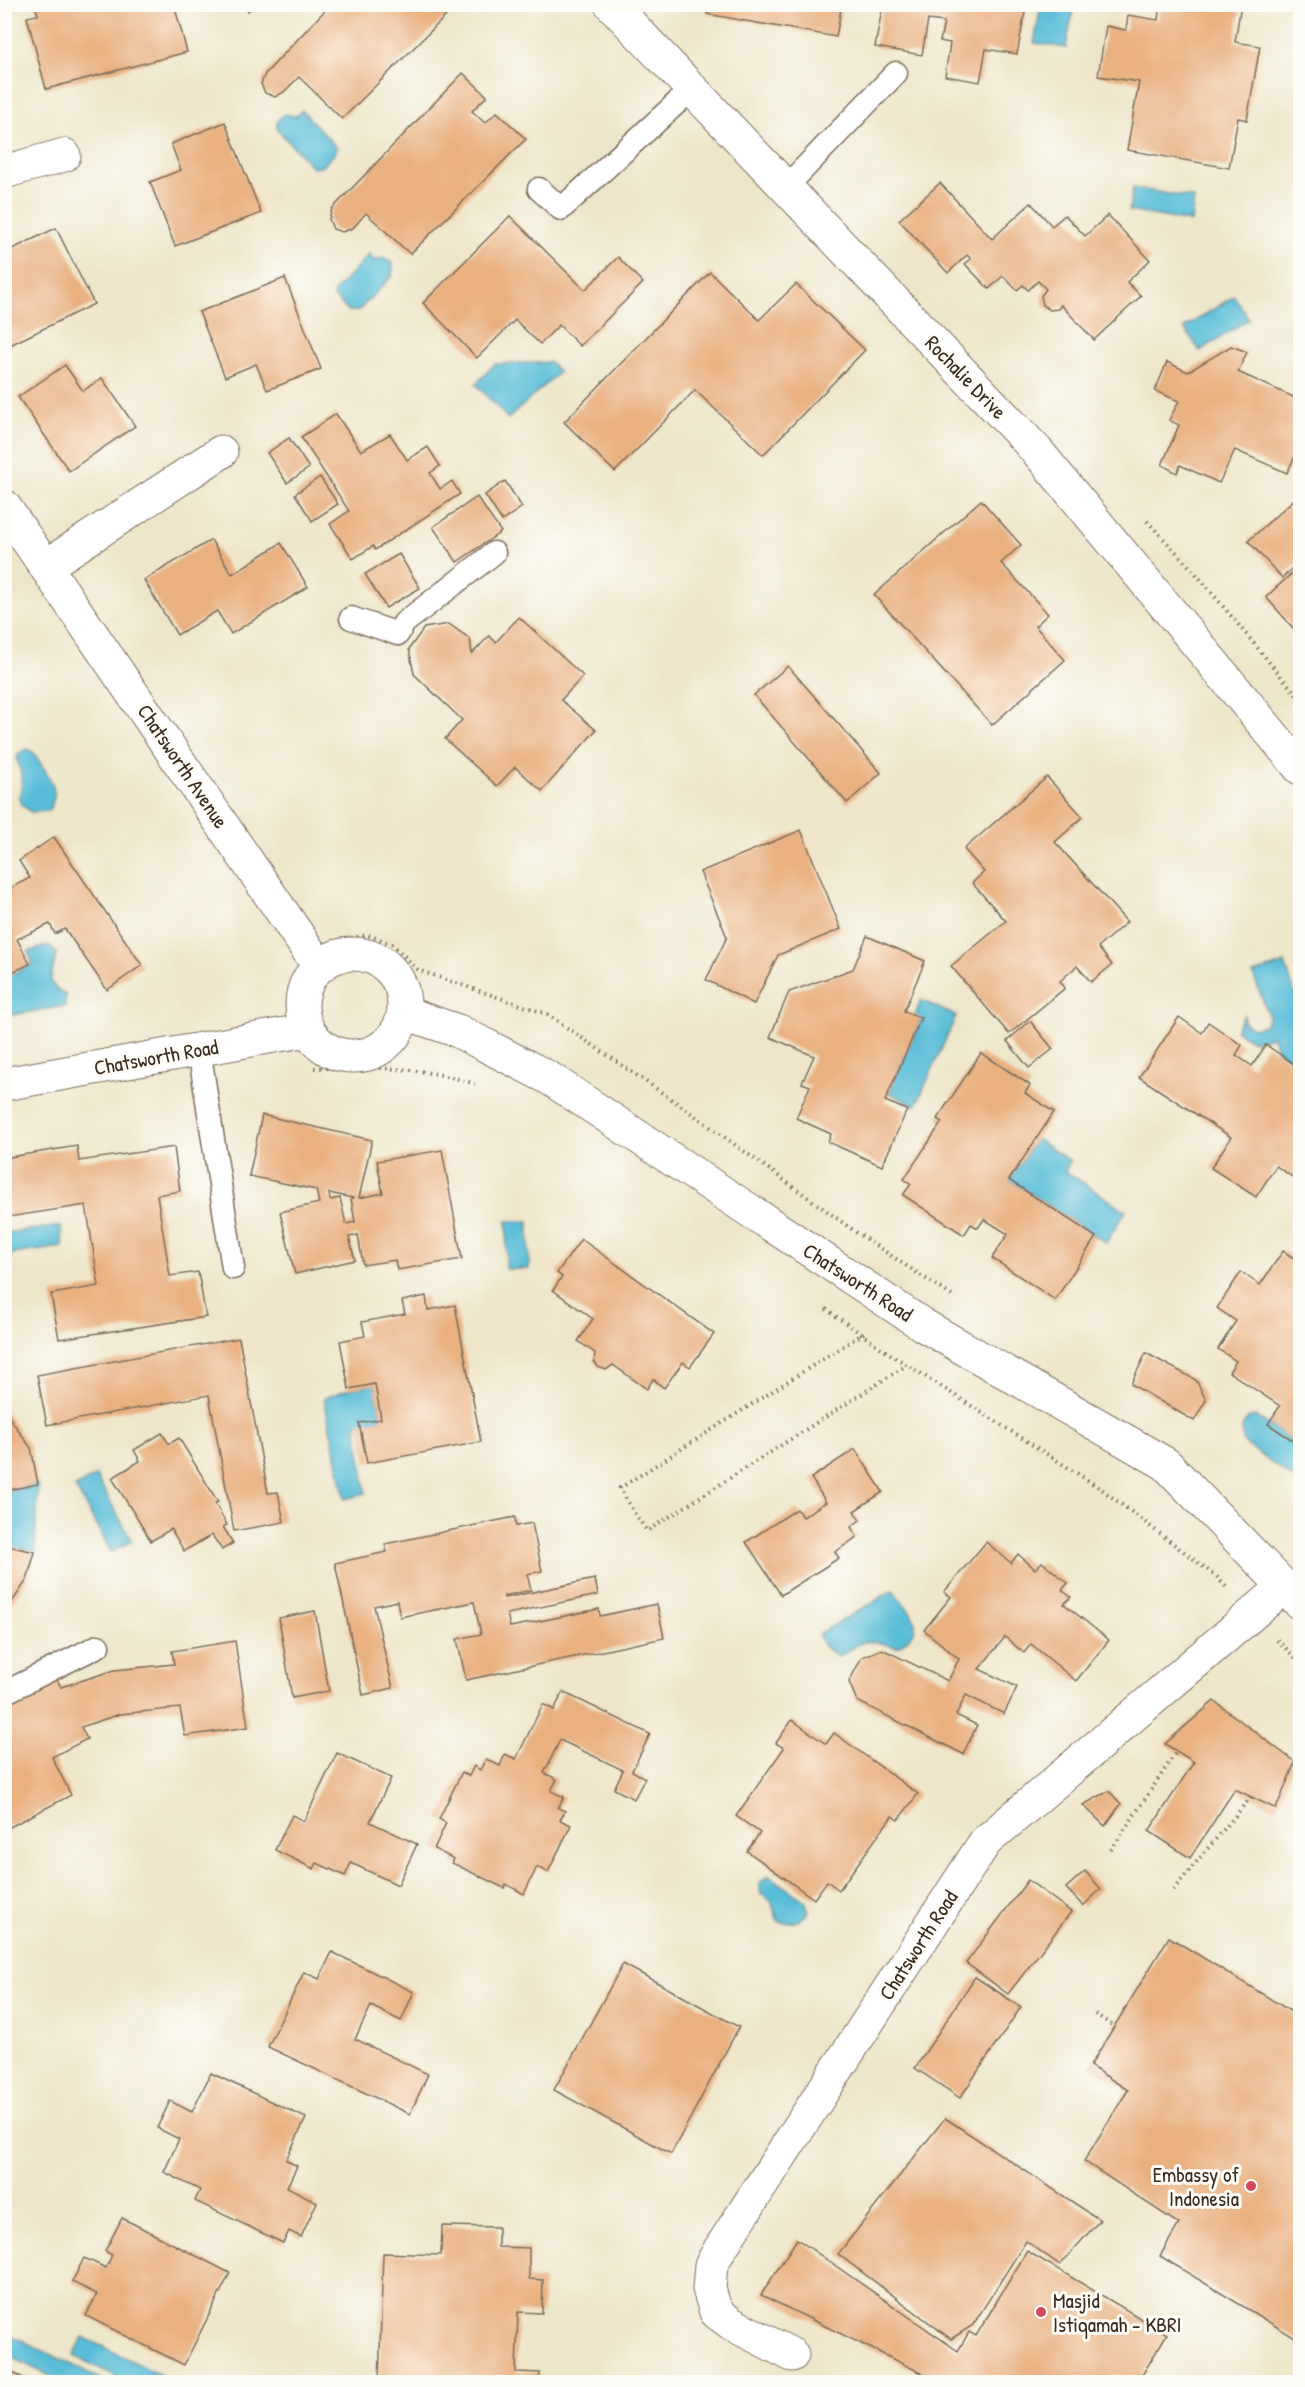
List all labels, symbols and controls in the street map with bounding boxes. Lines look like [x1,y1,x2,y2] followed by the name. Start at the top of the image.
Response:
[919,329,1013,425] street label: Rochalie Drive
[131,698,235,834] street label: Chatsworth Avenue
[92,1032,220,1082] street label: Chatsworth Road
[798,1236,918,1328] street label: Chatsworth Road
[872,1885,964,2005] street label: Chatsworth Road
[1153,2160,1239,2213] place label: Embassy of Indonesia
[1244,2179,1258,2193] marker: Embassy of Indonesia
[1053,2286,1181,2339] place label: Masjid Istiqamah - KBRI
[1034,2305,1048,2319] marker: Masjid Istiqamah - KBRI

